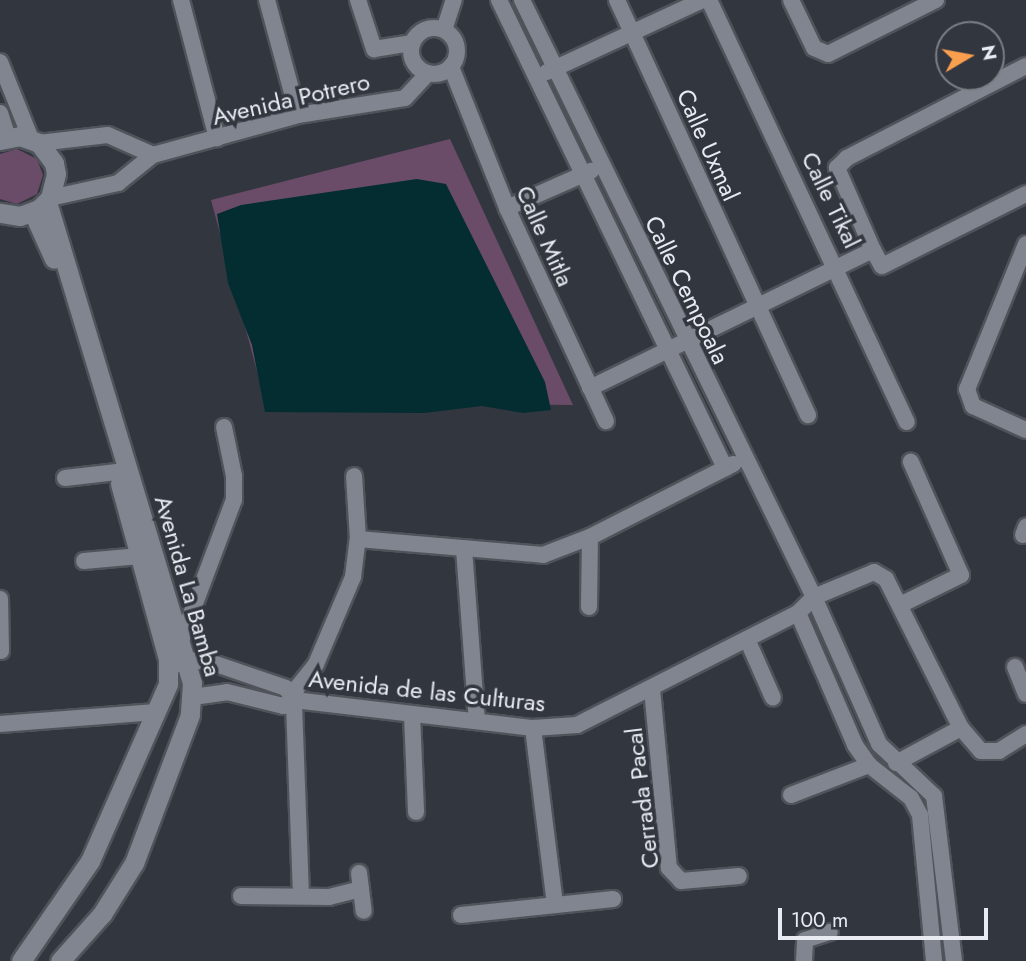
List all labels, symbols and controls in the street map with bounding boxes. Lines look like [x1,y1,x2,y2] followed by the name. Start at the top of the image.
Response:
[935,21,1005,91] north arrow
[975,43,1004,62] text: N
[209,67,373,131] street label: Avenida Potrero
[671,85,745,205] street label: Calle Uxmal
[795,147,867,253] street label: Calle Tikal
[510,181,580,291] street label: Calle Mitla
[639,211,735,369] street label: Calle Cempoala
[148,492,228,680] street label: Avenida La Bamba
[307,664,547,718] street label: Avenida de las Culturas
[619,726,665,870] street label: Cerrada Pacal
[781,894,991,938] scale bar
[791,905,848,935] text: 100 m

